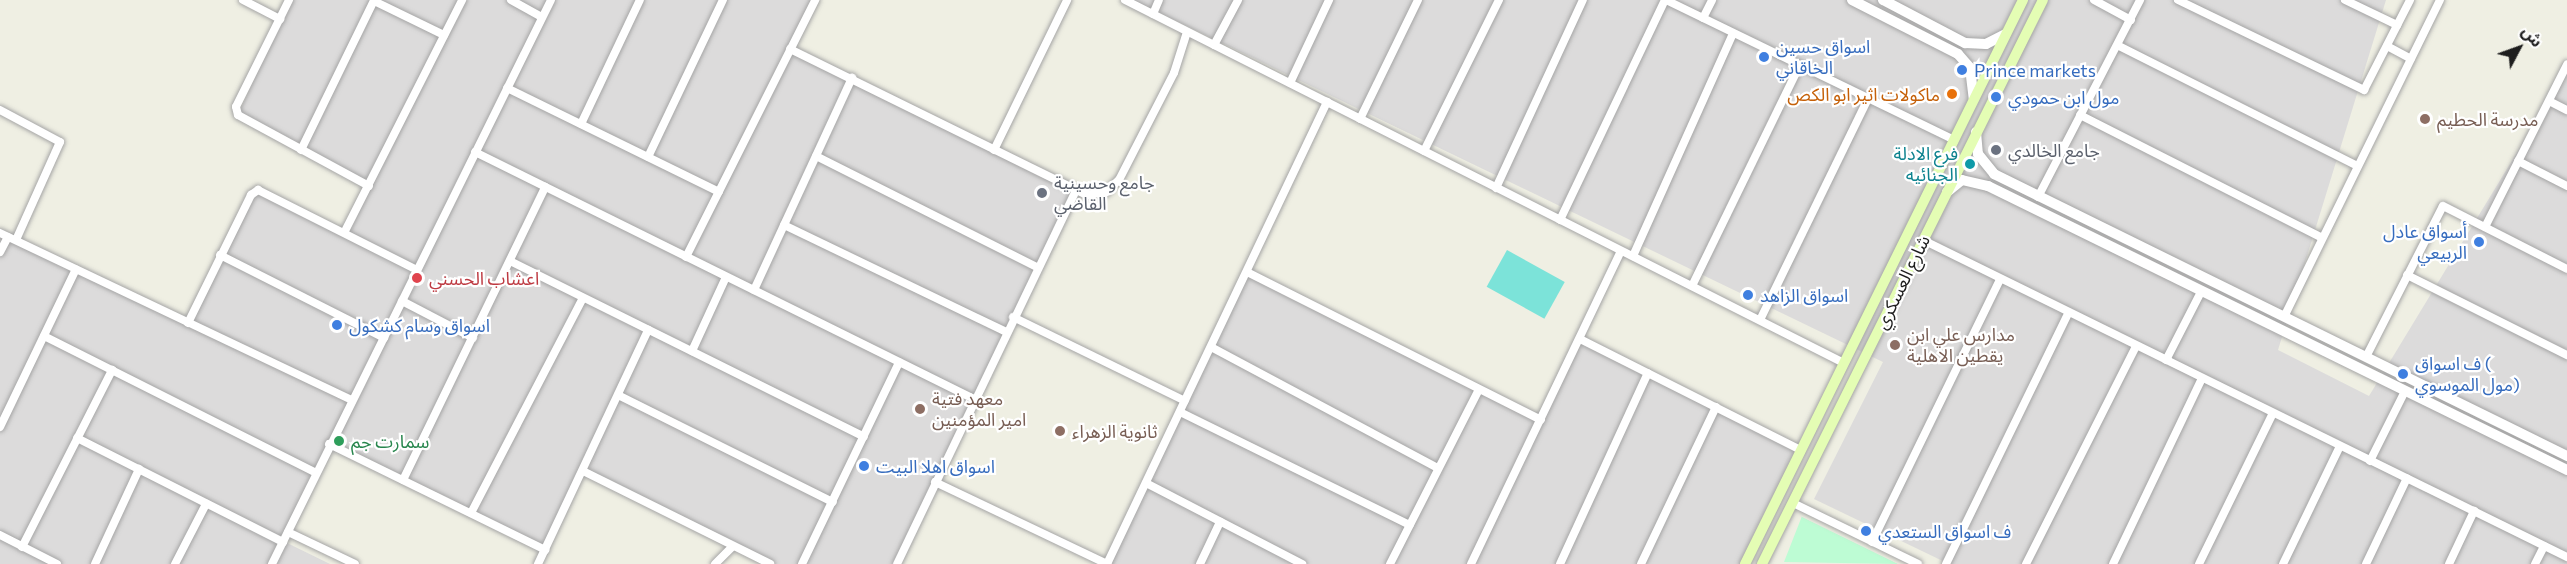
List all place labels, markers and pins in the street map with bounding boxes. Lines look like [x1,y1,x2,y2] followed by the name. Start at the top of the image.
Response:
[1776,36,1870,78] place label: اسواق حسين الخاقاني
[1757,50,1771,64] marker: اسواق حسين الخاقاني
[1974,59,2096,81] place label: Prince markets
[1955,63,1969,77] marker: Prince markets
[1787,83,1940,105] place label: ماكولات اثير ابو الكص
[2008,86,2119,108] place label: مول ابن حمودي
[1945,87,1959,101] marker: ماكولات اثير ابو الكص
[1989,90,2003,104] marker: مول ابن حمودي
[2437,108,2538,130] place label: مدرسة الحطيم
[2418,112,2432,126] marker: مدرسة الحطيم
[2008,139,2100,161] place label: جامع الخالدي
[1893,143,1958,186] place label: فرع الادلة الجنائيه
[1989,143,2003,157] marker: جامع الخالدي
[1963,157,1977,171] marker: فرع الادلة الجنائيه
[1054,172,1155,214] place label: جامع وحسينية القاضي
[1035,186,1049,200] marker: جامع وحسينية القاضي
[2383,221,2467,264] place label: أسواق عادل الربيعي
[2472,235,2486,249] marker: أسواق عادل الربيعي
[429,267,539,289] place label: اعشاب الحسني
[410,271,424,285] marker: اعشاب الحسني
[1760,284,1848,306] place label: اسواق الزاهد
[1741,288,1755,302] marker: اسواق الزاهد
[349,314,490,336] place label: اسواق وسام كشكول
[330,318,344,332] marker: اسواق وسام كشكول
[1907,324,2015,366] place label: مدارس علي ابن يقطين الاهلية
[1888,338,1902,352] marker: مدارس علي ابن يقطين الاهلية
[2415,353,2520,395] place label: ف اسواق ( مول الموسوي)
[2396,367,2410,381] marker: ف اسواق ( مول الموسوي)
[932,388,1026,430] place label: معهد فتية امير المؤمنين
[913,402,927,416] marker: معهد فتية امير المؤمنين
[1072,420,1158,442] place label: ثانوية الزهراء
[1053,424,1067,438] marker: ثانوية الزهراء
[351,430,429,452] place label: سمارت جم
[332,434,346,448] marker: سمارت جم
[876,455,995,477] place label: اسواق اهلا البيت
[857,459,871,473] marker: اسواق اهلا البيت
[1878,520,2011,542] place label: ف اسواق الستعدي
[1859,524,1873,538] marker: ف اسواق الستعدي

